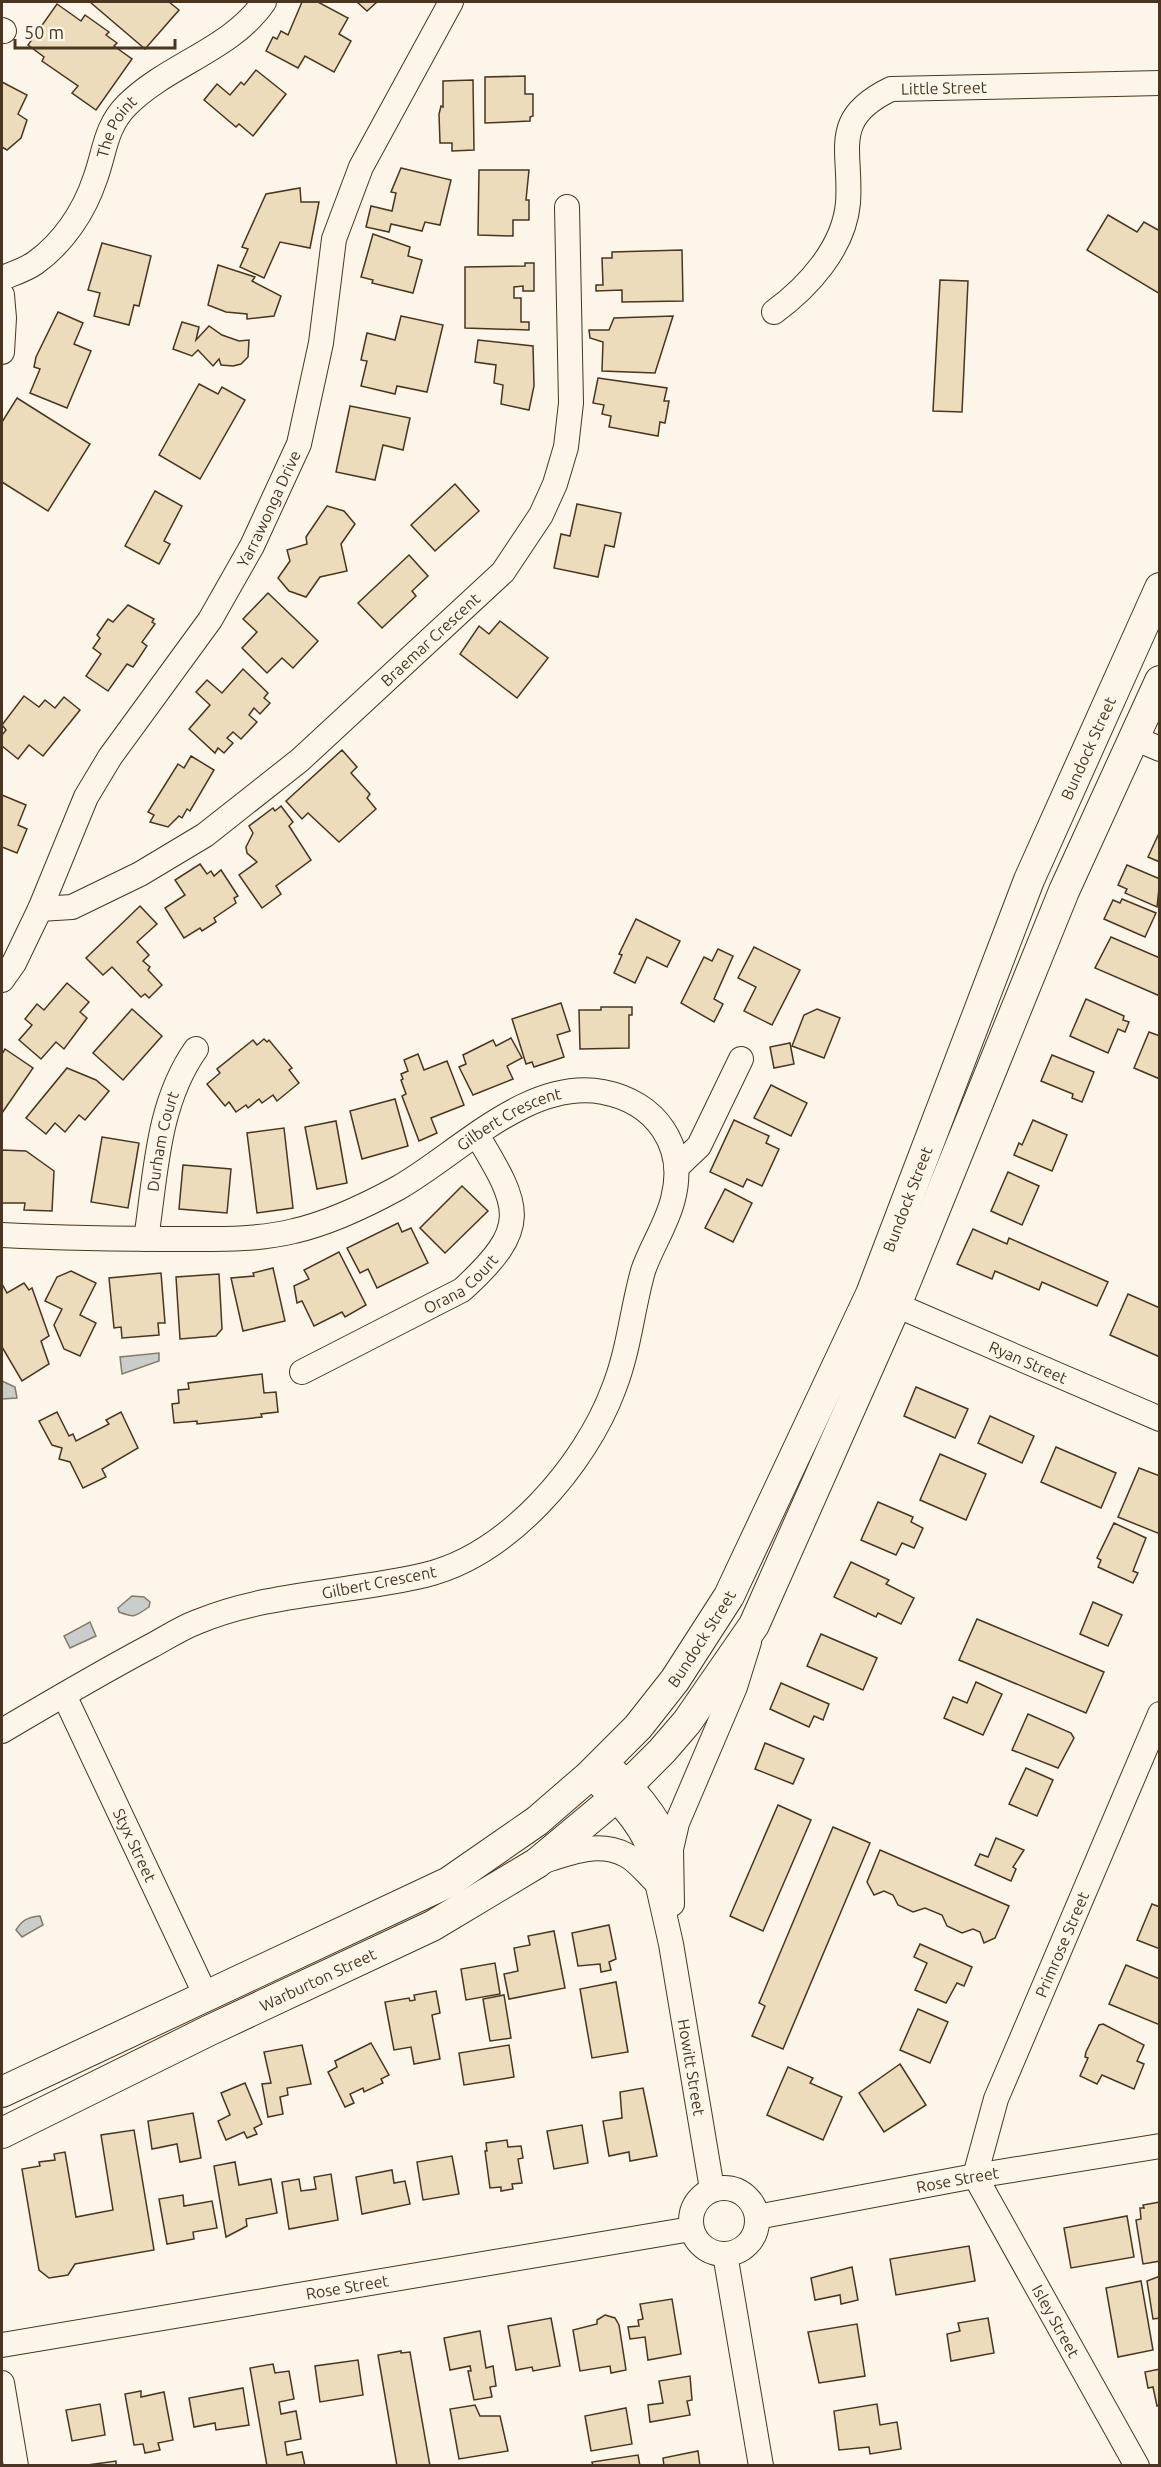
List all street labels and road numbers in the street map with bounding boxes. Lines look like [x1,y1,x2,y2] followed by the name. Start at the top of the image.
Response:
[901,78,988,98] street label: Little Street
[93,91,141,160] street label: The Point
[233,447,304,570] street label: Yarrawonga Drive
[377,589,484,690] street label: Braemar Crescent
[1057,693,1119,803] street label: Bundock Street
[453,1084,564,1154] street label: Gilbert Crescent
[143,1088,182,1193] street label: Durham Court
[879,1143,936,1254] street label: Bundock Street
[421,1250,502,1317] street label: Orana Court
[986,1337,1071,1387] street label: Ryan Street
[320,1562,438,1602] street label: Gilbert Crescent
[664,1587,740,1691] street label: Bundock Street
[110,1805,160,1885] street label: Styx Street
[1031,1888,1093,2000] street label: Primrose Street
[257,1944,379,2015] street label: Warburton Street
[675,2017,709,2118] street label: Howitt Street
[915,2163,1001,2196] street label: Rose Street
[304,2271,391,2303] street label: Rose Street
[1029,2282,1084,2361] street label: Isley Street

